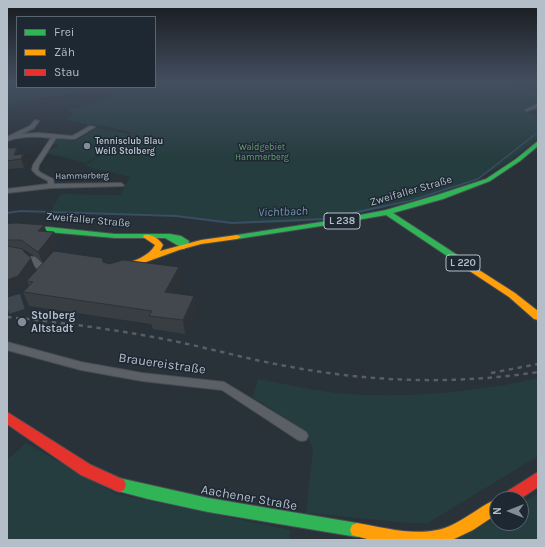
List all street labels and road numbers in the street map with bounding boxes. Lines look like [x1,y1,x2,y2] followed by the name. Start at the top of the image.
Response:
[55,170,109,182] street label: Hammerberg
[368,173,454,209] street label: Zweifaller Straße
[45,210,131,230] street label: Zweifaller Straße
[324,213,360,229] road number: L 238
[446,255,480,271] road number: L 220
[117,350,207,378] street label: Brauereistraße
[200,482,298,514] street label: Aachener Straße

